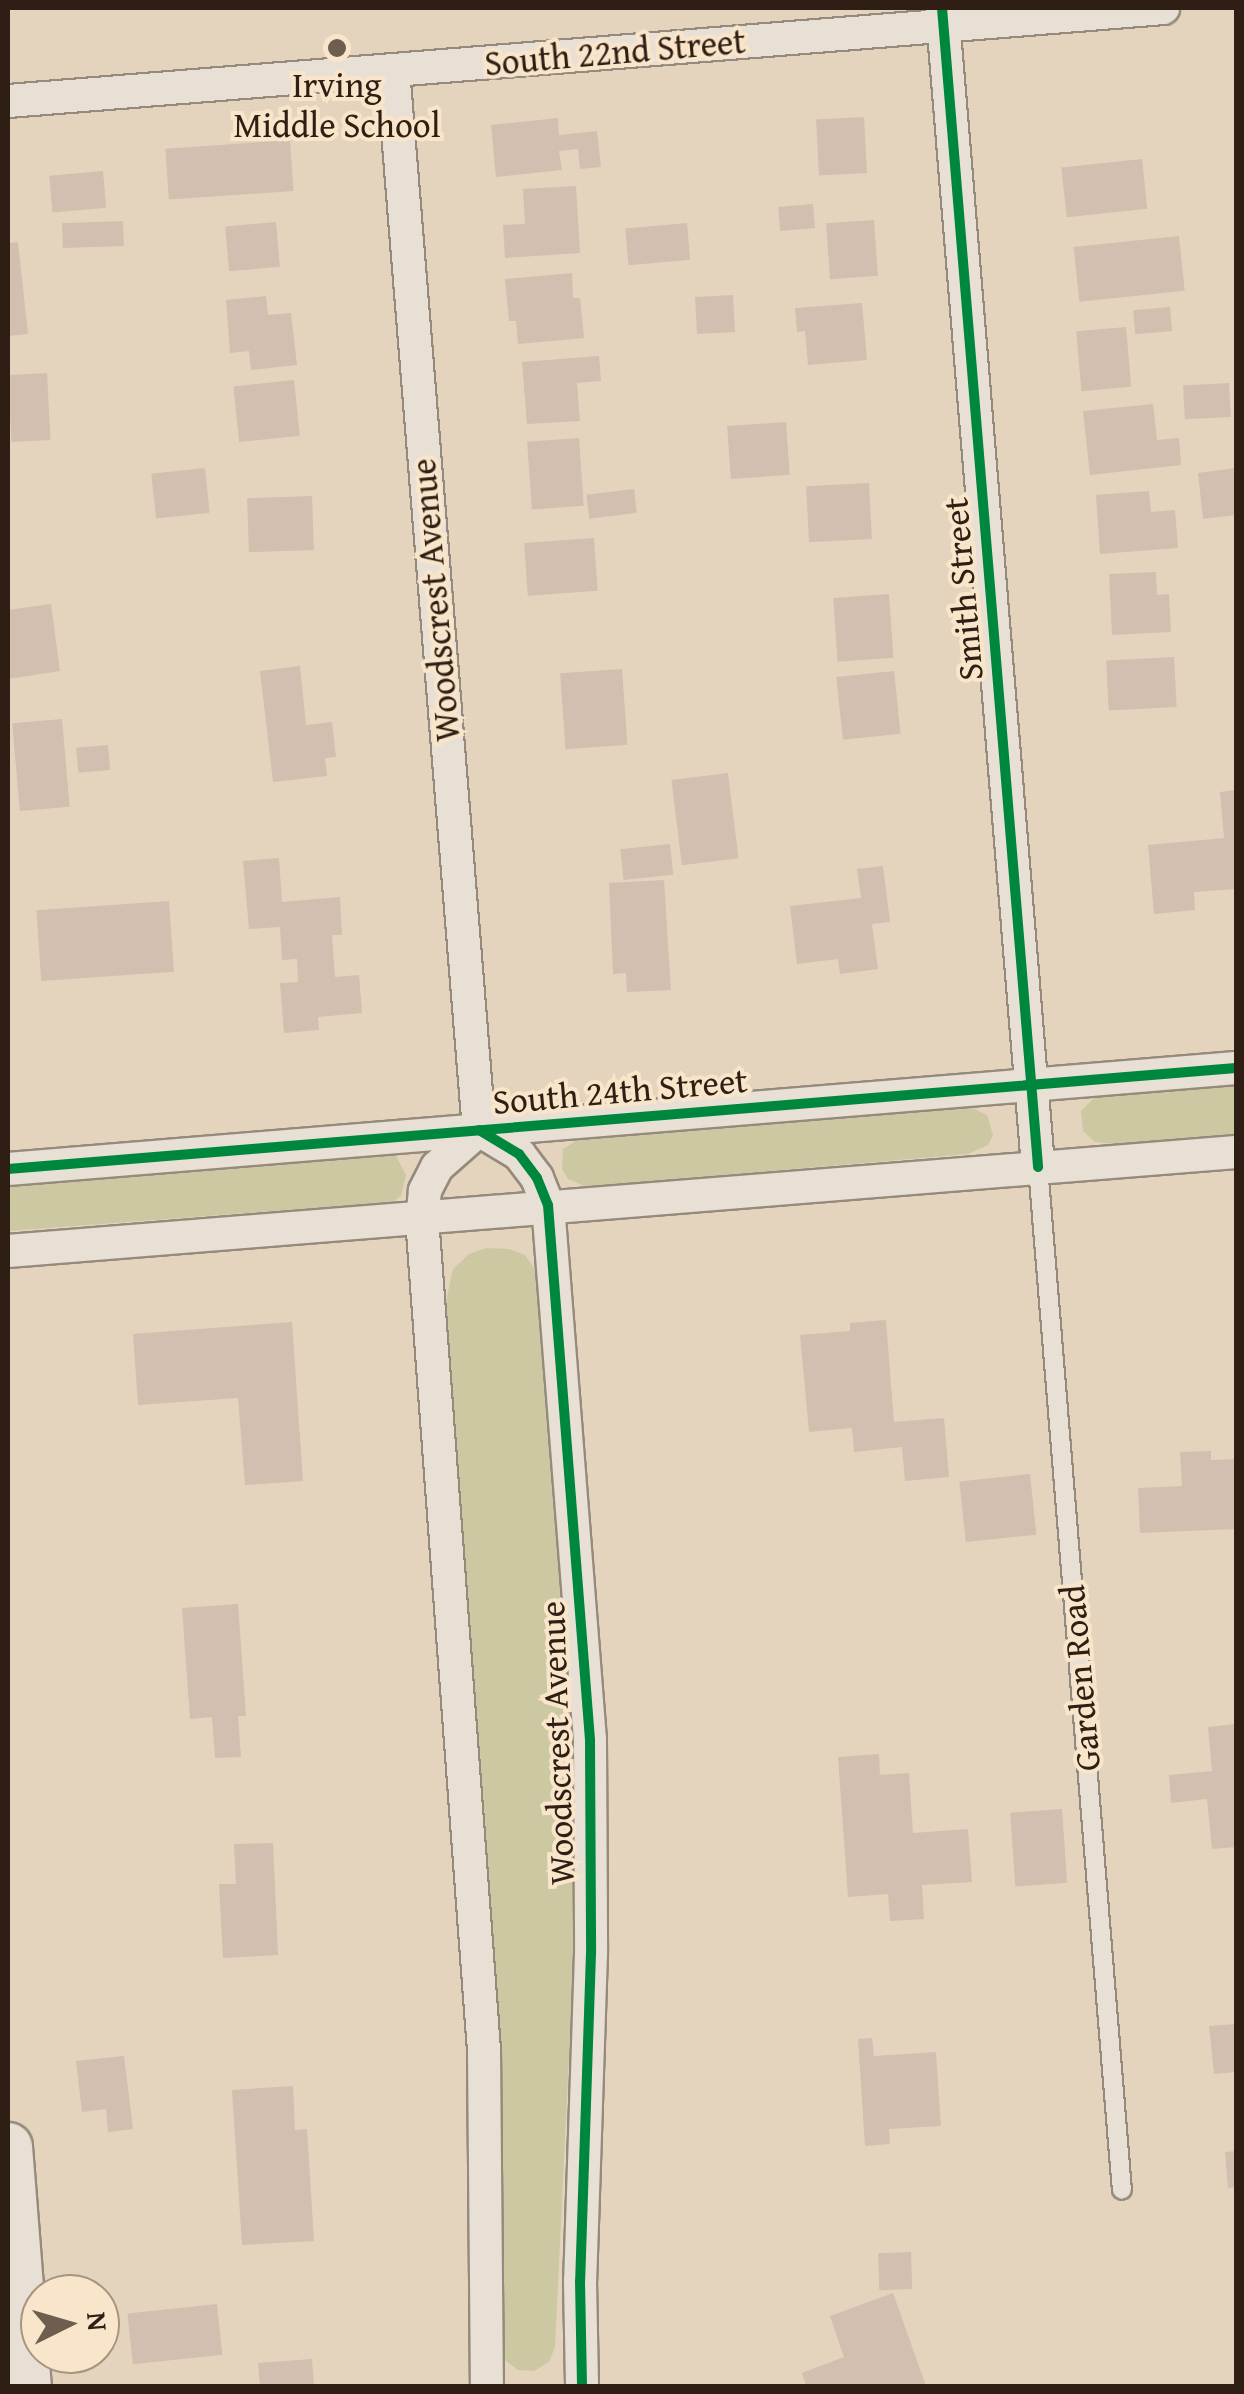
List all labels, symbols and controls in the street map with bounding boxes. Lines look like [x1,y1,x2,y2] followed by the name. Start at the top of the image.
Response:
[483,20,747,84] street label: South 22nd Street
[326,37,348,59] marker: Irving Middle School
[233,64,441,146] place label: Irving Middle School
[402,457,468,743] street label: Woodscrest Avenue
[934,496,992,682] street label: Smith Street
[491,1059,749,1123] street label: South 24th Street
[1051,1583,1109,1773] street label: Garden Road
[531,1600,583,1886] street label: Woodscrest Avenue
[20,2274,120,2374] north arrow
[77,2310,120,2333] text: N

